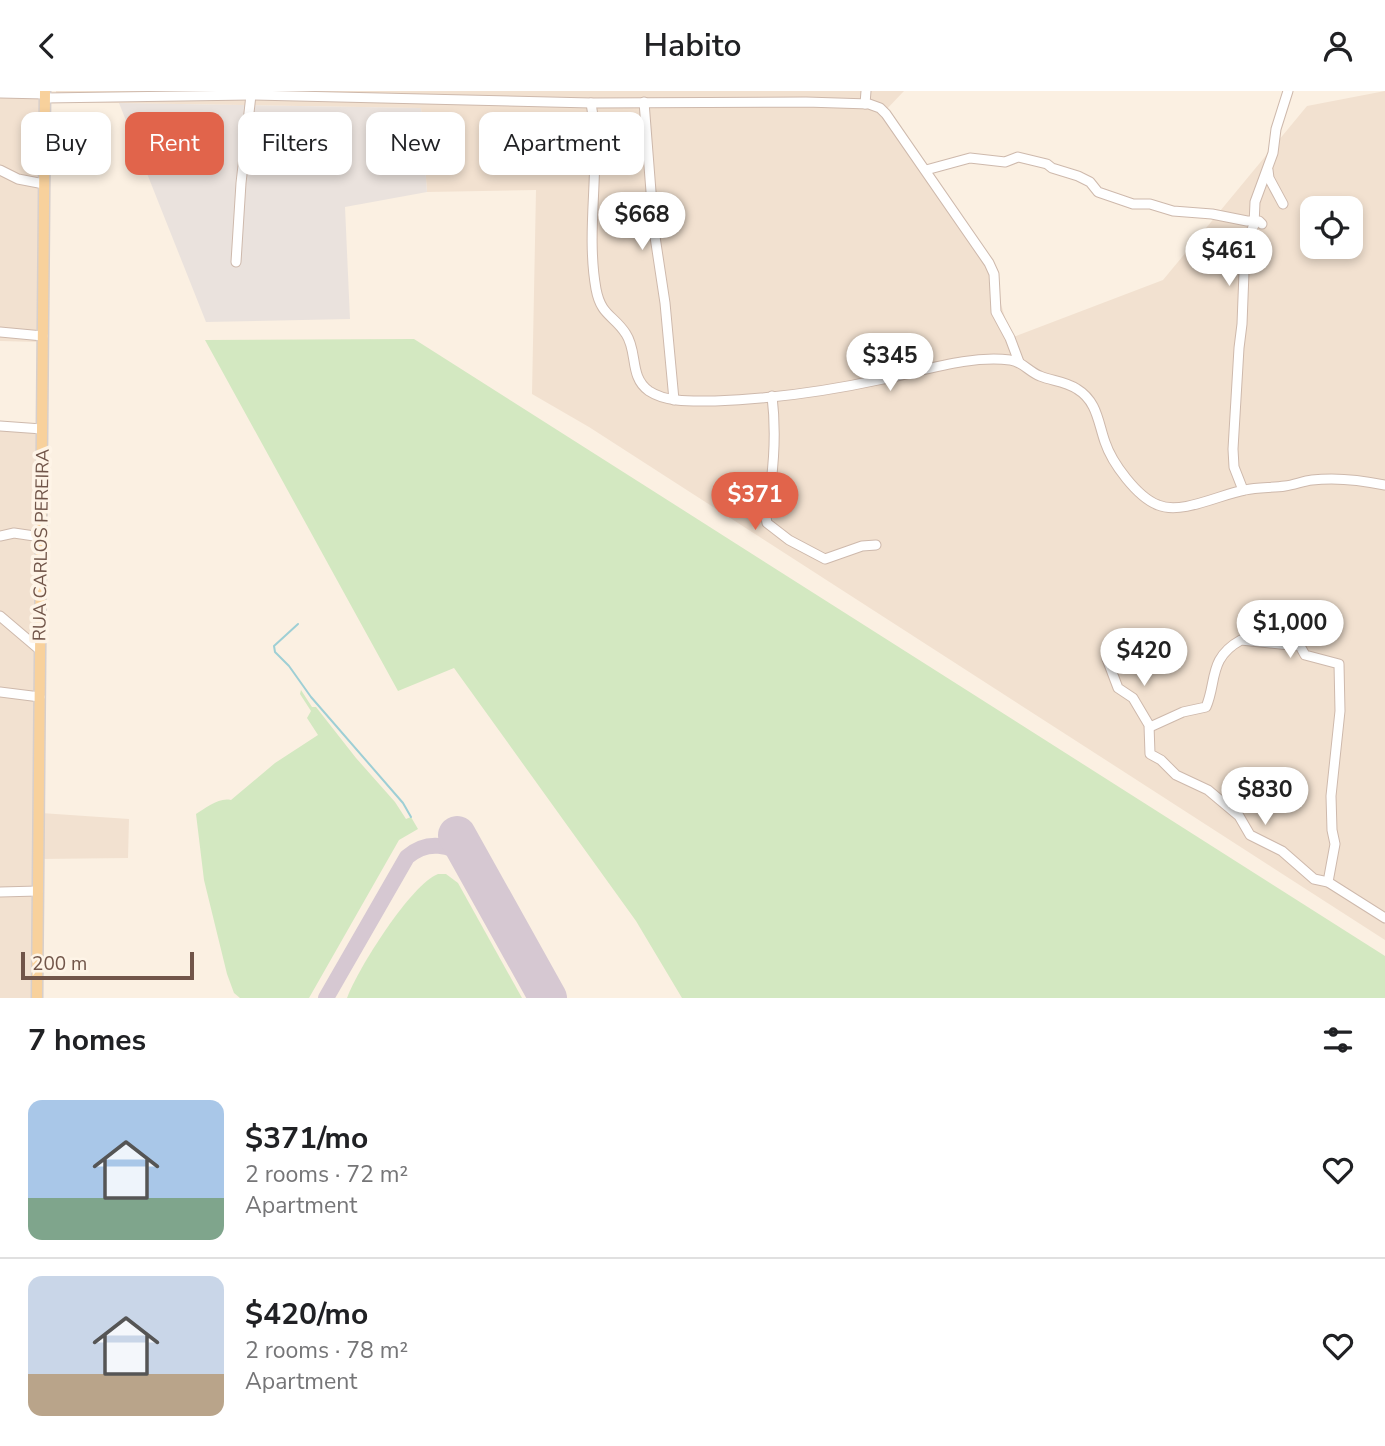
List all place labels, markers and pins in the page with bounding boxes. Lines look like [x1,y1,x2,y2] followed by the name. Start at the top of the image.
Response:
[601,193,683,252] pin: $668
[1188,229,1270,288] pin: $461
[849,334,931,393] pin: $345
[714,473,796,532] pin: $371
[1233,601,1347,660] pin: $1,000
[1103,629,1185,688] pin: $420
[1224,767,1306,827] pin: $830

